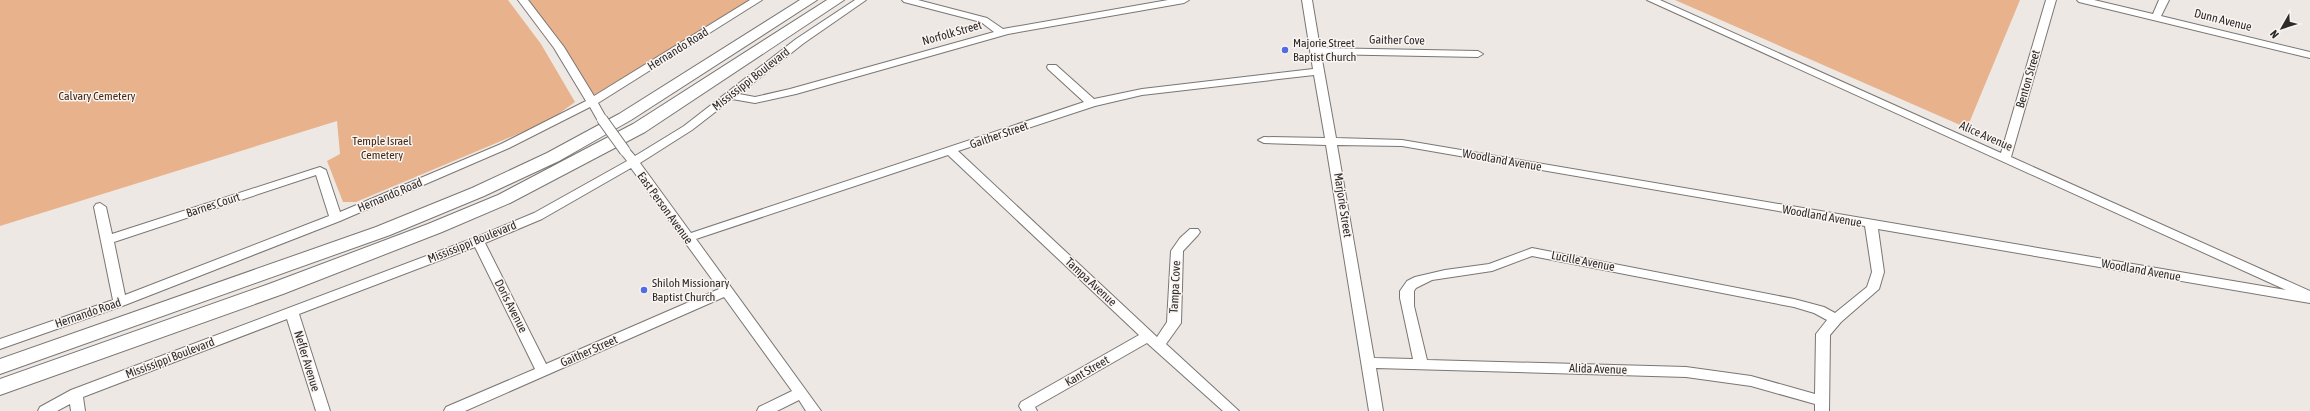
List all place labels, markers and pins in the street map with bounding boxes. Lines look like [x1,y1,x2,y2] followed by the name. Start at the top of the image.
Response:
[1293,36,1356,64] place label: Majorie Street Baptist Church
[1280,45,1290,55] marker: Majorie Street Baptist Church
[652,276,729,304] place label: Shiloh Missionary Baptist Church
[639,285,649,295] marker: Shiloh Missionary Baptist Church

